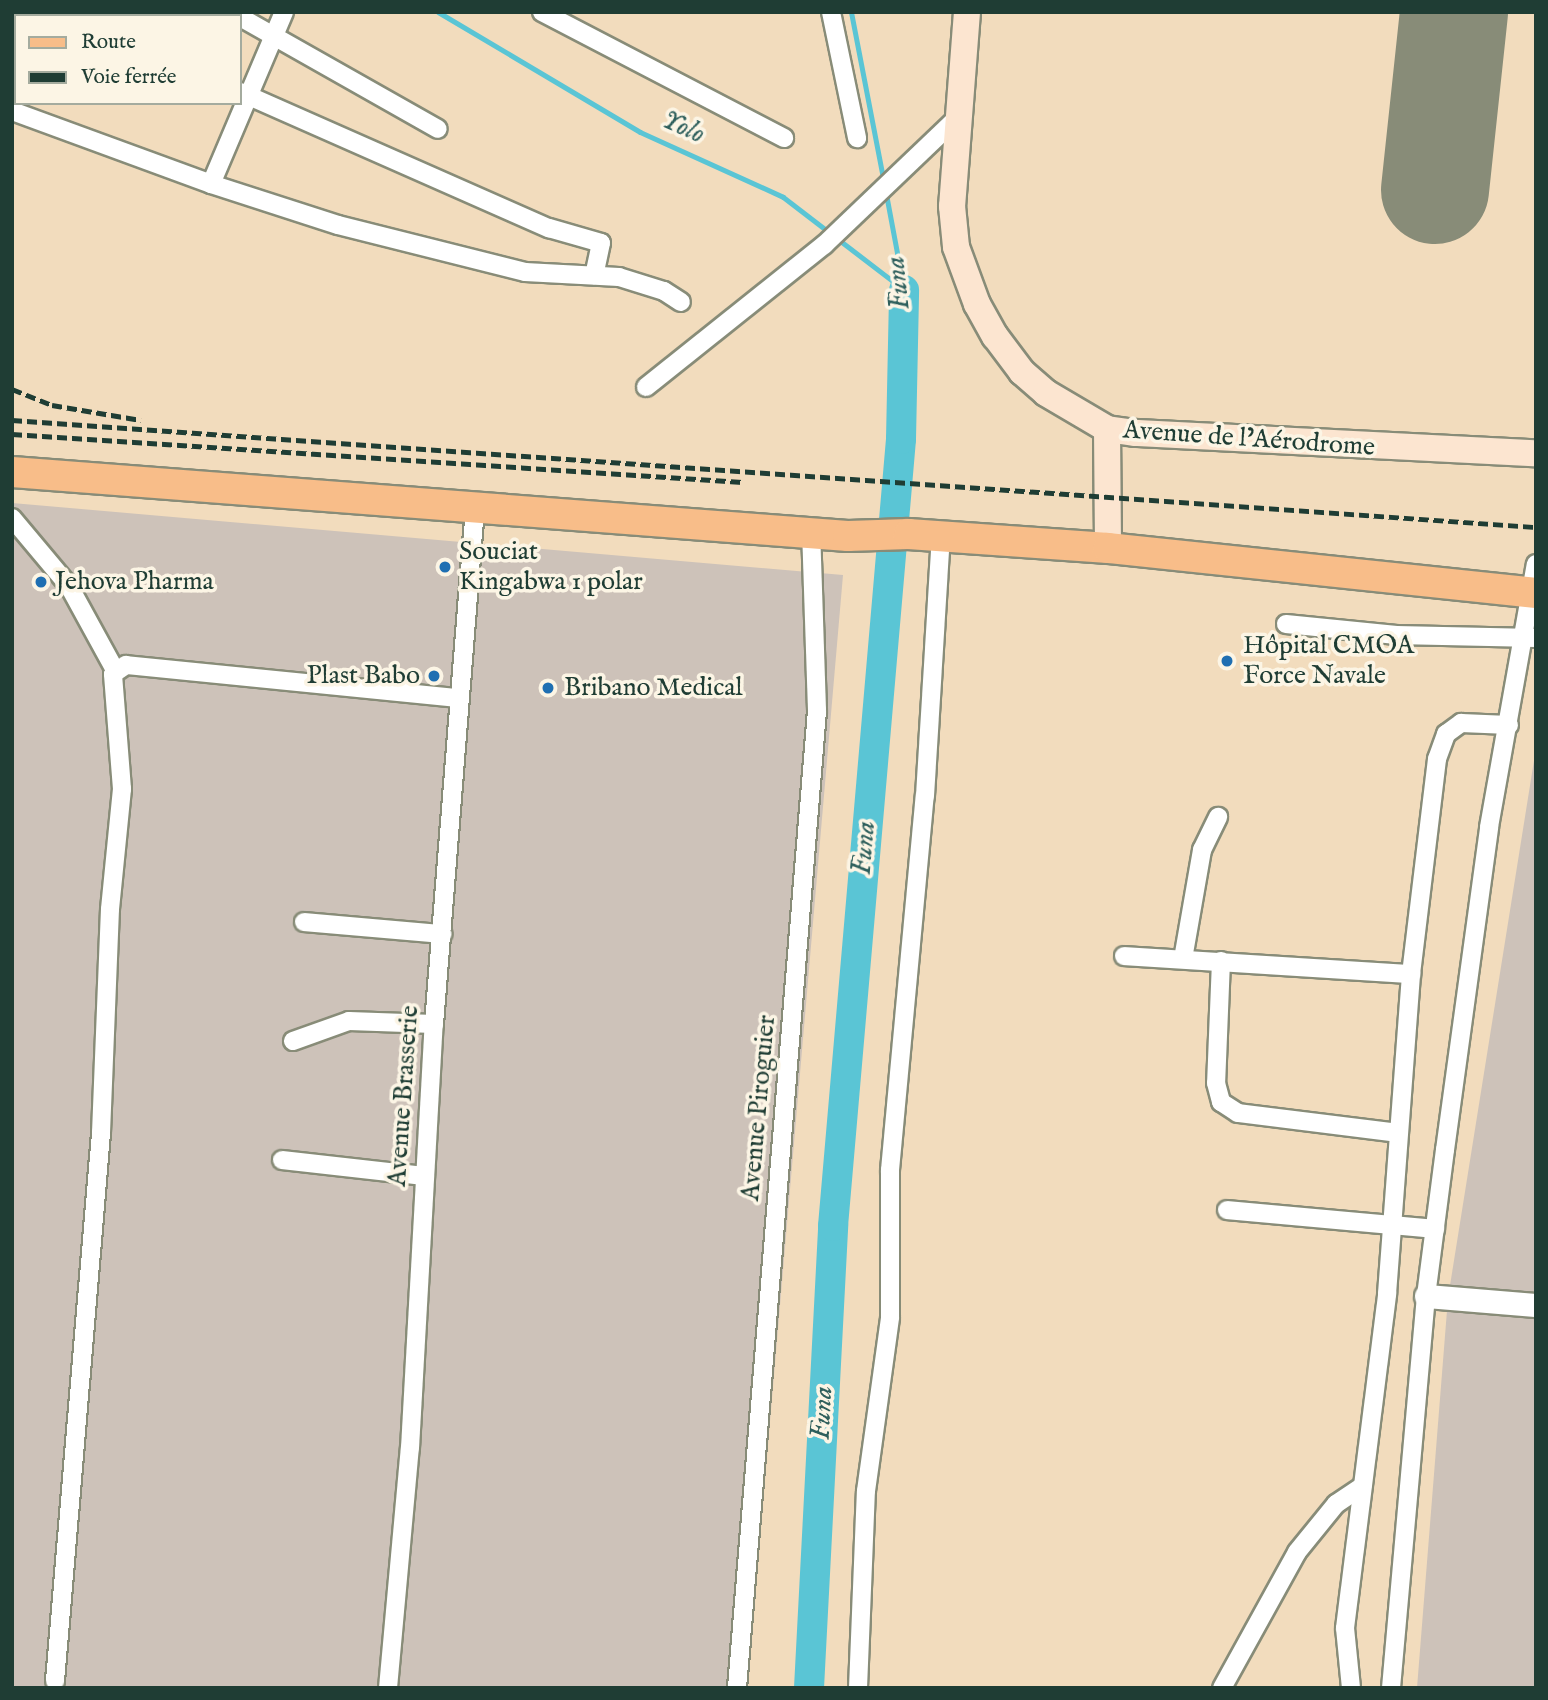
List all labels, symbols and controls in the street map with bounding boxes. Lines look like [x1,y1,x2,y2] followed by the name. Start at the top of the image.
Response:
[14,14,242,105] legend
[81,29,136,56] text: Route
[81,64,177,91] text: Voie ferrée
[657,104,709,152] water label: Yolo
[879,255,919,311] water label: Funa
[1122,415,1376,463] street label: Avenue de l’Aérodrome
[459,536,643,598] place label: Souciat Kingabwa 1 polar
[437,559,453,575] marker: Souciat Kingabwa 1 polar
[55,566,214,598] place label: Jehova Pharma
[33,574,49,590] marker: Jehova Pharma
[1243,630,1414,692] place label: Hôpital CMOA Force Navale
[1217,651,1237,671] marker: Hôpital CMOA Force Navale
[307,660,420,692] place label: Plast Babo
[426,668,442,684] marker: Plast Babo
[564,672,743,704] place label: Bribano Medical
[538,678,558,698] marker: Bribano Medical
[846,820,884,876] water label: Funa
[382,1004,426,1188] street label: Avenue Brasserie
[735,1014,783,1202] street label: Avenue Piroguier
[805,1385,841,1441] water label: Funa

